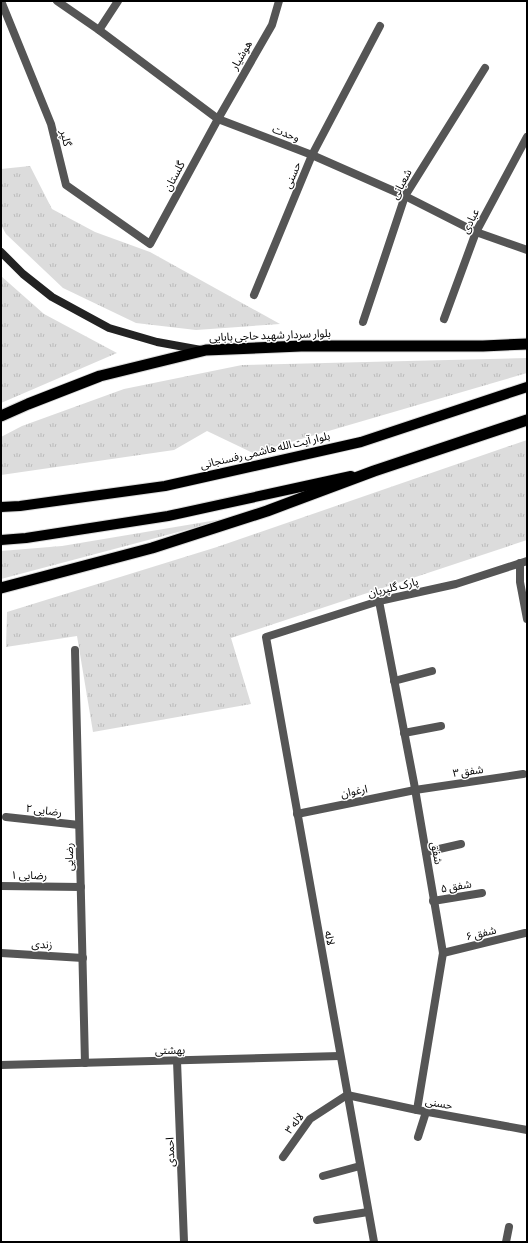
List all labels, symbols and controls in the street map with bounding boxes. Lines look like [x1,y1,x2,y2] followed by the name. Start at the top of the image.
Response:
[227,38,255,73] street label: هوشیار
[270,122,301,145] street label: وحدت
[56,128,74,148] street label: گلپر
[161,159,188,193] street label: گلستان
[281,159,304,190] street label: حسنی
[388,167,415,202] street label: شعبانی
[459,206,482,236] street label: عبادی
[209,327,331,344] street label: بلوار سردار شهید حاجی بابایی
[199,429,331,472] street label: بلوار آیت الله هاشمی رفسنجانی
[367,575,420,601] street label: پارک گلپریان
[452,763,485,780] street label: شفق ۳
[339,783,369,800] street label: ارغوان
[25,802,63,819] street label: رضایی ۲
[428,841,445,866] street label: شفق
[63,843,76,871] street label: رضایی
[11,869,47,882] street label: رضایی ۱
[440,878,473,895] street label: شفق ۵
[465,924,498,943] street label: شفق ۶
[322,930,337,946] street label: لاله
[31,937,53,952] street label: زندی
[155,1044,185,1057] street label: بهشتی
[424,1095,454,1112] street label: حسنی
[282,1110,306,1136] street label: لاله ۳
[163,1137,178,1167] street label: احمدی

